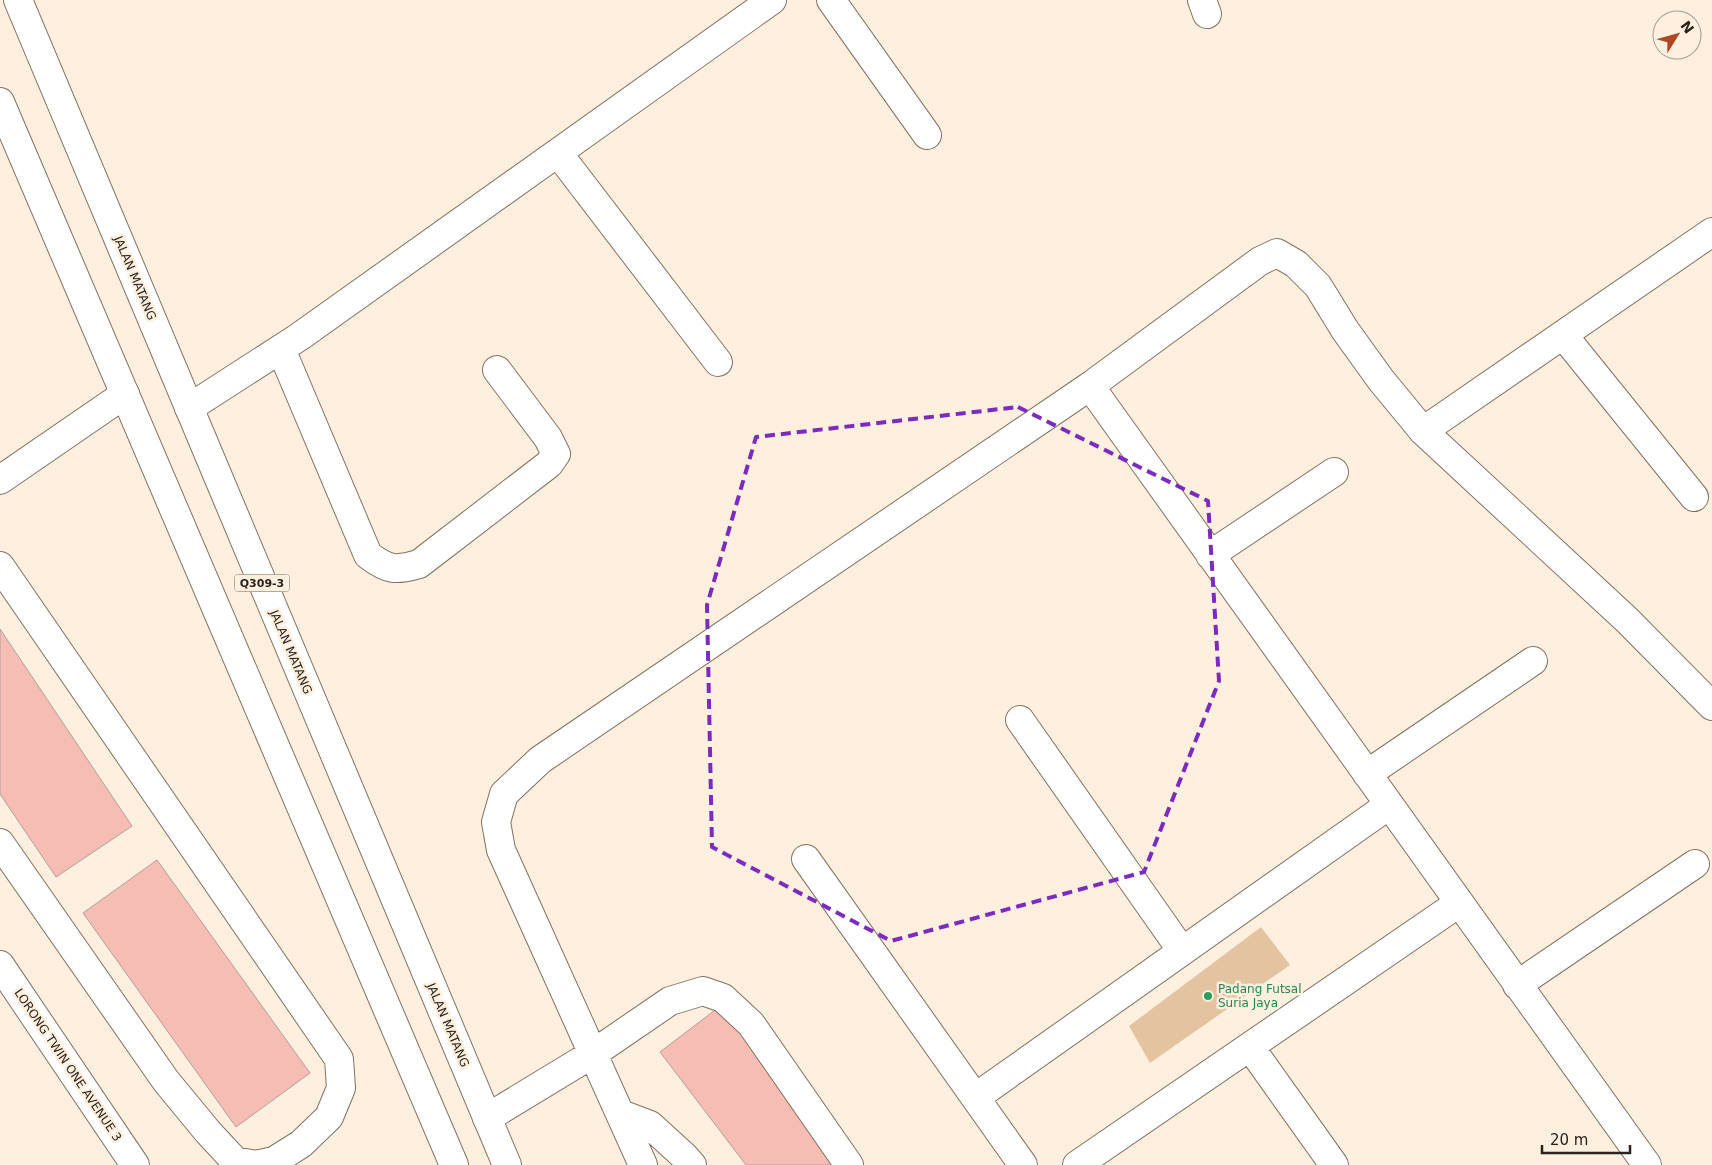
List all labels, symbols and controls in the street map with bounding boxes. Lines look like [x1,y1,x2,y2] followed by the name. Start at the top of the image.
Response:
[1652,10,1702,60] north arrow
[1677,18,1697,37] text: N
[111,233,159,322] street label: JALAN MATANG
[234,574,290,592] road number: Q309-3
[267,607,315,696] street label: JALAN MATANG
[424,980,472,1069] street label: JALAN MATANG
[1218,982,1302,1010] place label: Padang Futsal Suria Jaya
[12,986,124,1144] street label: LORONG TWIN ONE AVENUE 3
[1202,990,1214,1002] marker: Padang Futsal Suria Jaya
[1542,1122,1630,1154] scale bar
[1550,1131,1588,1149] text: 20 m

